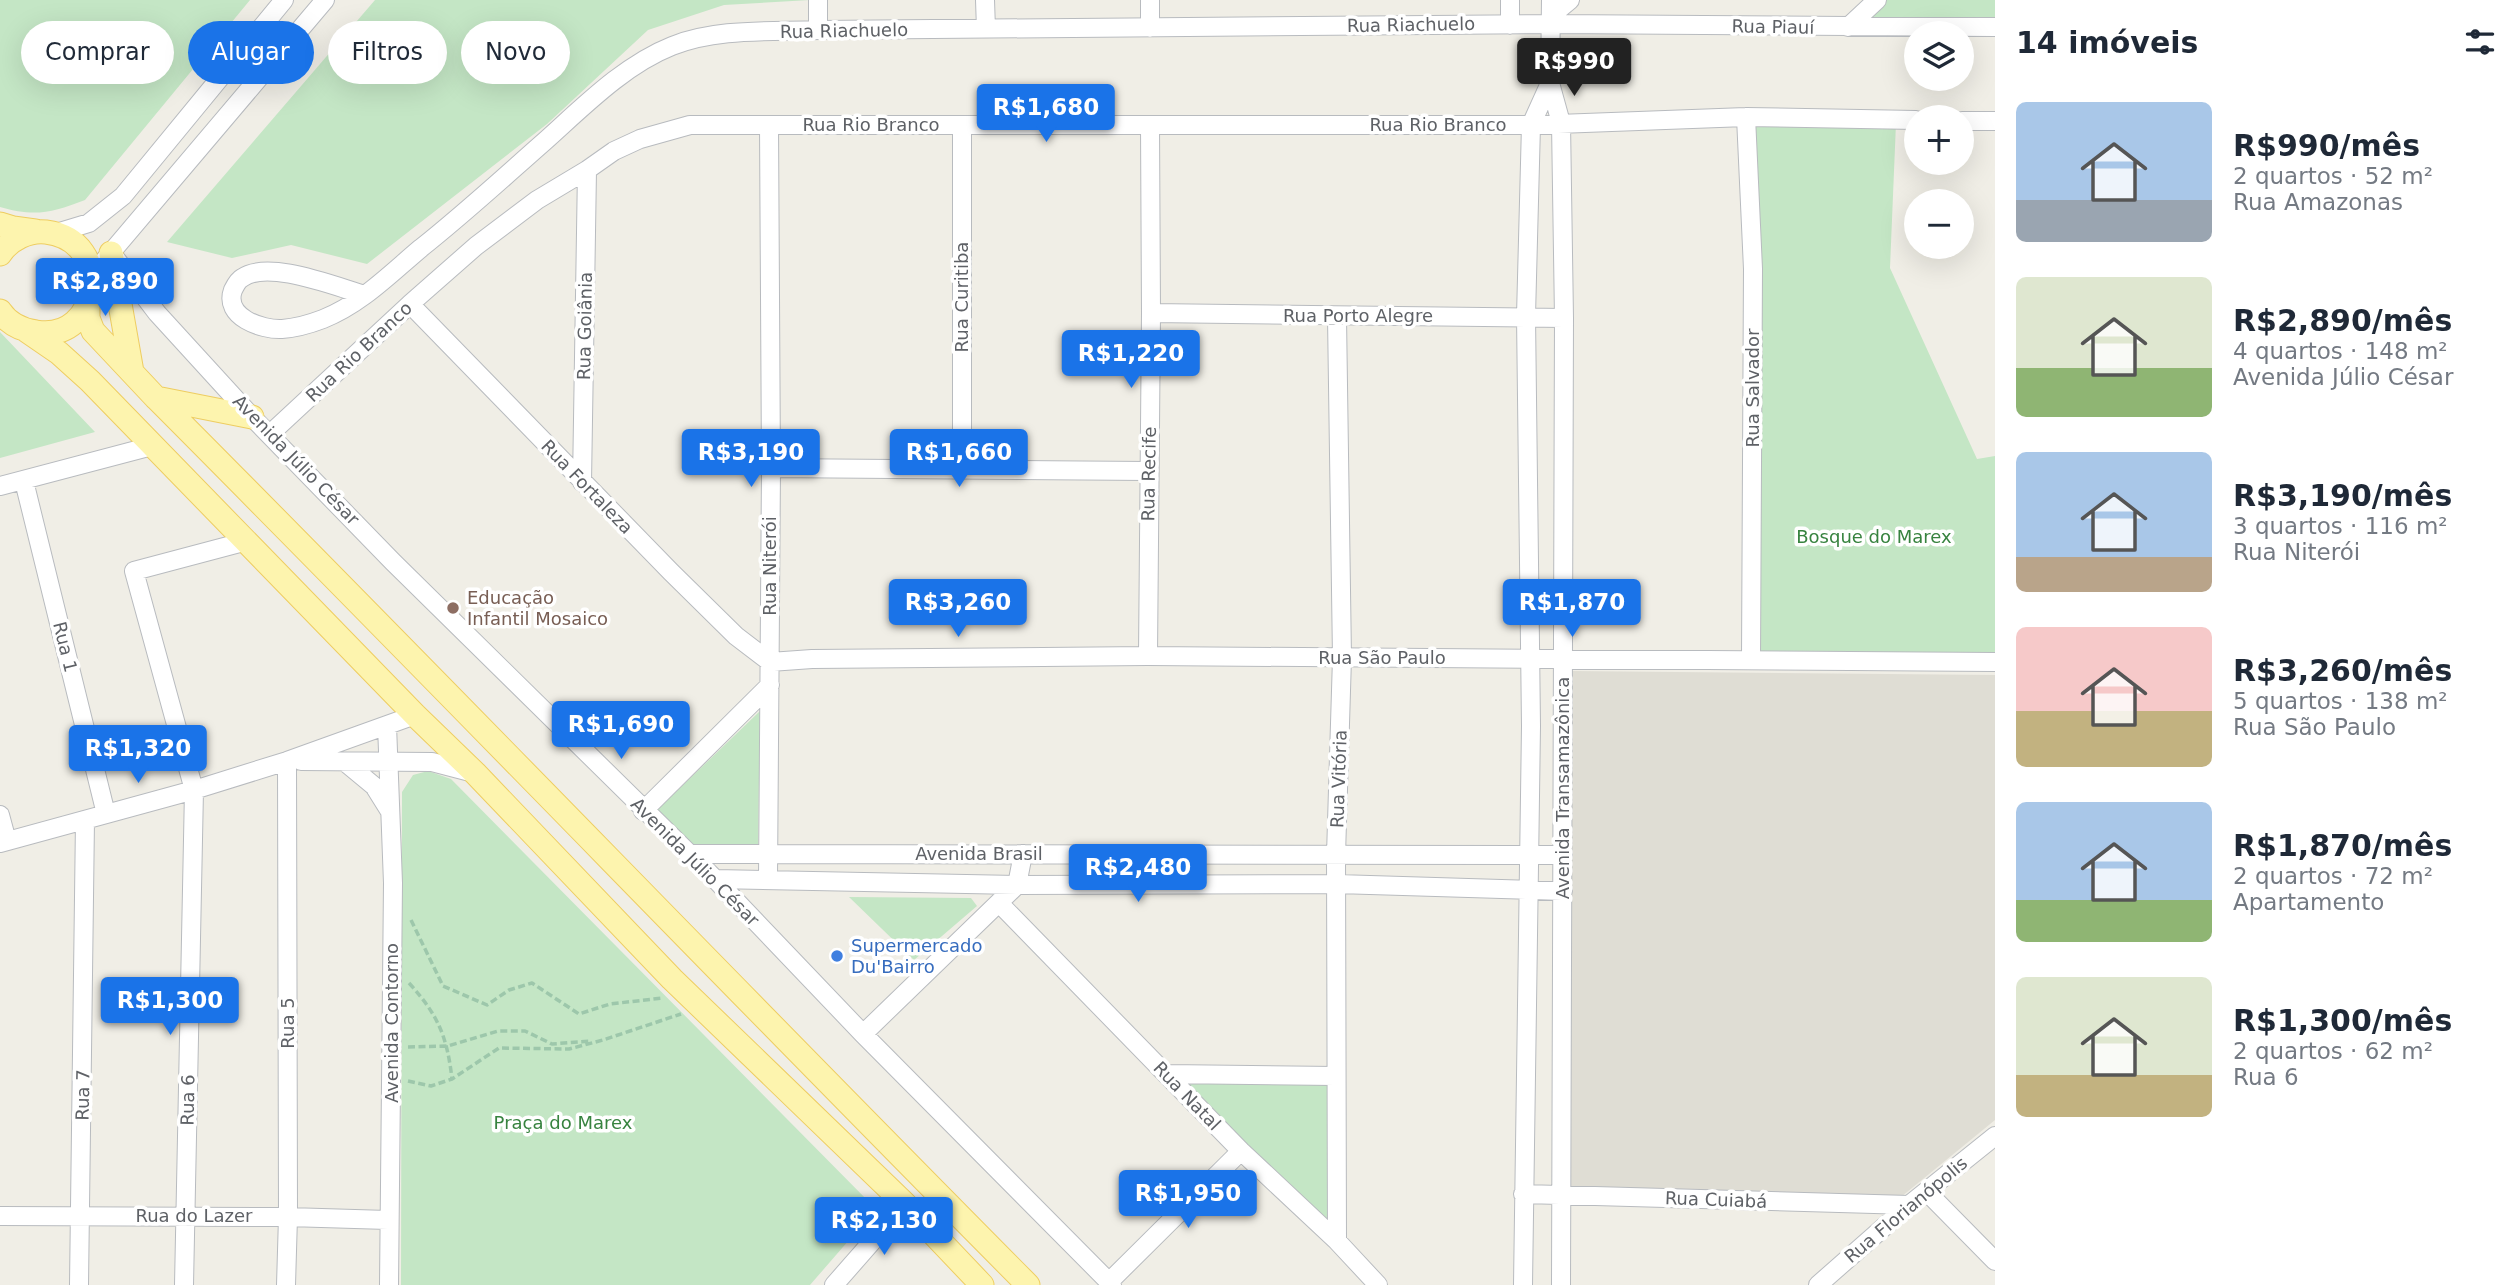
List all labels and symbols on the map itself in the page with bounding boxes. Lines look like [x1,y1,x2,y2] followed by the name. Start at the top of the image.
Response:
[1347,13,1475,36] street label: Rua Riachuelo
[1731,15,1816,38] street label: Rua Piauí
[780,19,908,42] street label: Rua Riachuelo
[1525,38,1623,98] pin: R$990
[981,85,1111,144] pin: R$1,680
[802,114,940,135] street label: Rua Rio Branco
[1369,114,1507,135] street label: Rua Rio Branco
[951,242,972,352] street label: Rua Curitiba
[40,258,170,318] pin: R$2,890
[573,272,596,380] street label: Rua Goiânia
[301,297,416,406] street label: Rua Rio Branco
[1283,305,1433,326] street label: Rua Porto Alegre
[1742,328,1763,447] street label: Rua Salvador
[1066,330,1196,390] pin: R$1,220
[229,390,364,529] street label: Avenida Júlio César
[1137,426,1160,522] street label: Rua Recife
[686,430,816,489] pin: R$3,190
[894,430,1024,489] pin: R$1,660
[537,435,638,538] street label: Rua Fortaleza
[759,516,780,616] street label: Rua Niterói
[1796,526,1952,547] park label: Bosque do Marex
[893,580,1023,639] pin: R$3,260
[1507,580,1637,639] pin: R$1,870
[467,587,608,629] place label: Educação Infantil Mosaico
[445,600,461,616] marker: Educação Infantil Mosaico
[49,619,82,674] street label: Rua 1
[1318,647,1446,668] street label: Rua São Paulo
[1552,677,1573,899] street label: Avenida Transamazônica
[556,702,686,761] pin: R$1,690
[73,726,203,785] pin: R$1,320
[1326,730,1351,828] street label: Rua Vitória
[627,793,764,930] street label: Avenida Júlio César
[915,843,1043,864] street label: Avenida Brasil
[1073,844,1203,904] pin: R$2,480
[851,935,982,977] place label: Supermercado Du'Bairro
[381,943,402,1103] street label: Avenida Contorno
[829,948,845,964] marker: Supermercado Du'Bairro
[105,978,235,1037] pin: R$1,300
[277,997,298,1049] street label: Rua 5
[1149,1057,1225,1134] street label: Rua Natal
[72,1069,93,1121] street label: Rua 7
[177,1074,198,1126] street label: Rua 6
[494,1112,633,1133] park label: Praça do Marex
[1840,1152,1971,1267] street label: Rua Florianópolis
[1123,1170,1253,1230] pin: R$1,950
[1665,1187,1768,1212] street label: Rua Cuiabá
[819,1198,949,1257] pin: R$2,130
[136,1205,253,1226] street label: Rua do Lazer

